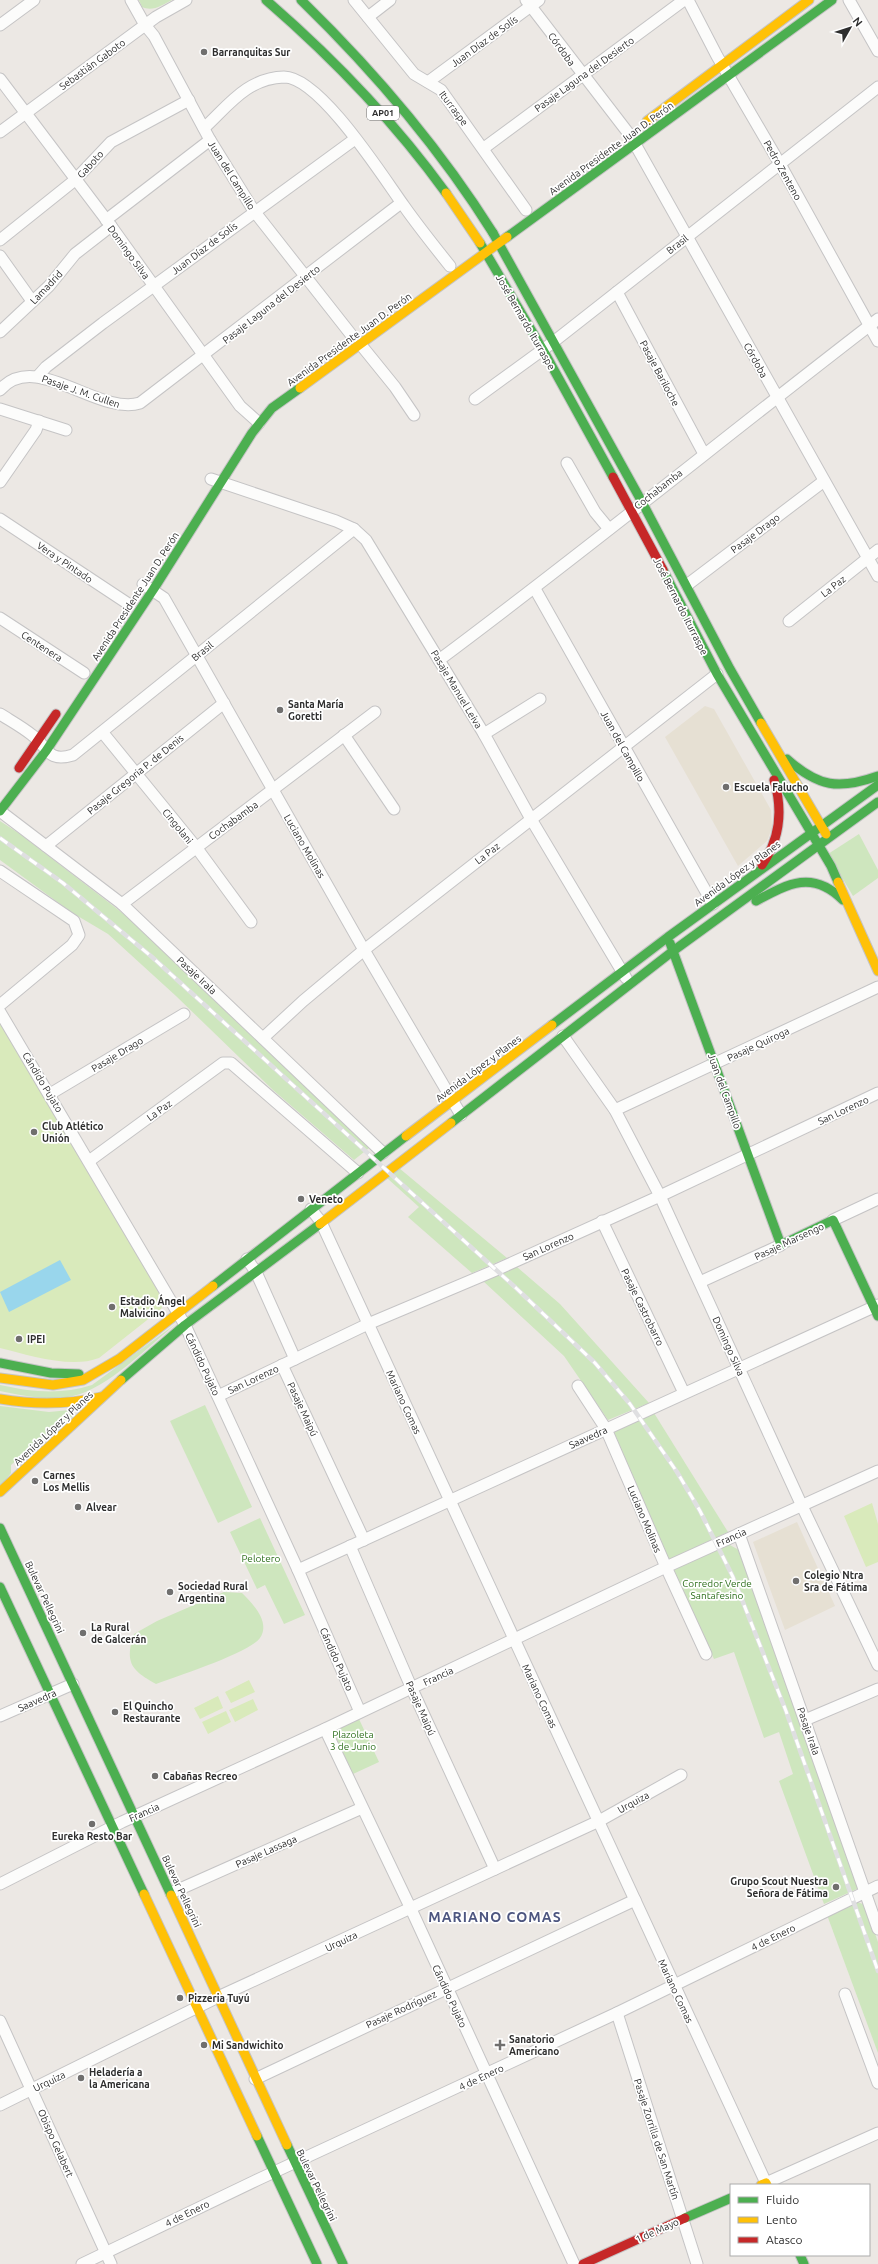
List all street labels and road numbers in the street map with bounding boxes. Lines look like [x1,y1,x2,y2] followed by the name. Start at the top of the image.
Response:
[449,14,520,69] street label: Juan Díaz de Solís
[546,31,577,68] street label: Córdoba
[532,35,636,114] street label: Pasaje Laguna del Desierto
[57,37,128,92] street label: Sebastián Gaboto
[437,89,470,128] street label: Iturraspe
[547,100,676,197] street label: Avenida Presidente Juan D. Perón
[367,106,399,120] road number: AP01
[762,138,804,202] street label: Pedro Zenteno
[206,139,257,212] street label: Juan del Campillo
[75,148,106,180] street label: Gaboto
[169,220,239,277] street label: Juan Díaz de Solís
[105,223,152,281] street label: Domingo Silva
[664,232,691,256] street label: Brasil
[221,263,322,346] street label: Pasaje Laguna del Desierto
[28,268,65,306] street label: Lamadrid
[494,273,557,372] street label: José Bernardo Iturraspe
[285,291,414,388] street label: Avenida Presidente Juan D. Perón
[638,339,682,408] street label: Pasaje Bariloche
[741,341,770,380] street label: Córdoba
[40,373,121,410] street label: Pasaje J. M. Cullen
[632,467,685,512] street label: Cochabamba
[729,511,782,555] street label: Pasaje Drago
[90,530,181,663] street label: Avenida Presidente Juan D. Perón
[35,540,95,585] street label: Vera y Pintado
[651,556,710,657] street label: José Bernardo Iturraspe
[819,573,848,599] street label: La Paz
[19,629,64,664] street label: Centenera
[189,639,216,663] street label: Brasil
[429,648,484,730] street label: Pasaje Manuel Leiva
[599,709,647,784] street label: Juan del Campillo
[85,732,186,817] street label: Pasaje Gregoria P. de Denis
[207,799,260,842] street label: Cochabamba
[160,807,195,846] street label: Cingolani
[282,812,327,880] street label: Luciano Molinas
[692,838,783,908] street label: Avenida López y Planes
[473,840,502,866] street label: La Paz
[175,954,219,996] street label: Pasaje Irala
[725,1025,791,1064] street label: Pasaje Quiroga
[434,1033,523,1104] street label: Avenida López y Planes
[89,1035,145,1074] street label: Pasaje Drago
[20,1050,65,1114] street label: Cándido Pujato
[706,1052,743,1130] street label: Juan del Campillo
[816,1094,870,1127] street label: San Lorenzo
[145,1097,174,1123] street label: La Paz
[753,1220,826,1262] street label: Pasaje Marsengo
[521,1230,576,1263] street label: San Lorenzo
[619,1267,666,1348] street label: Pasaje Castrobarro
[711,1315,747,1378] street label: Domingo Silva
[183,1331,222,1398] street label: Cándido Pujato
[226,1363,280,1396] street label: San Lorenzo
[384,1369,423,1436] street label: Mariano Comas
[285,1380,320,1438] street label: Pasaje Maipú
[12,1389,95,1468] street label: Avenida López y Planes
[567,1424,609,1451] street label: Saavedra
[625,1484,664,1554] street label: Luciano Molinas
[714,1526,748,1549] street label: Francia
[23,1559,66,1635] street label: Bulevar Pellegrini
[318,1626,356,1693] street label: Cándido Pujato
[520,1663,559,1730] street label: Mariano Comas
[421,1665,455,1688] street label: Francia
[404,1679,437,1737] street label: Pasaje Maipú
[16,1687,58,1714] street label: Saavedra
[795,1706,822,1757] street label: Pasaje Irala
[616,1789,651,1816] street label: Urquiza
[127,1801,161,1824] street label: Francia
[234,1833,298,1870] street label: Pasaje Lassaga
[160,1853,203,1929] street label: Bulevar Pellegrini
[749,1922,797,1953] street label: 4 de Enero
[323,1929,359,1954] street label: Urquiza
[656,1958,695,2025] street label: Mariano Comas
[430,1963,469,2030] street label: Cándido Pujato
[364,1988,439,2031] street label: Pasaje Rodríguez
[457,2062,505,2093] street label: 4 de Enero
[31,2069,67,2094] street label: Urquiza
[632,2077,681,2201] street label: Pasaje Zorrilla de San Martín
[36,2107,76,2179] street label: Obispo Gelabert
[294,2148,339,2223] street label: Bulevar Pellegrini
[163,2198,211,2229] street label: 4 de Enero
[634,2216,681,2245] street label: 1 de Mayo

